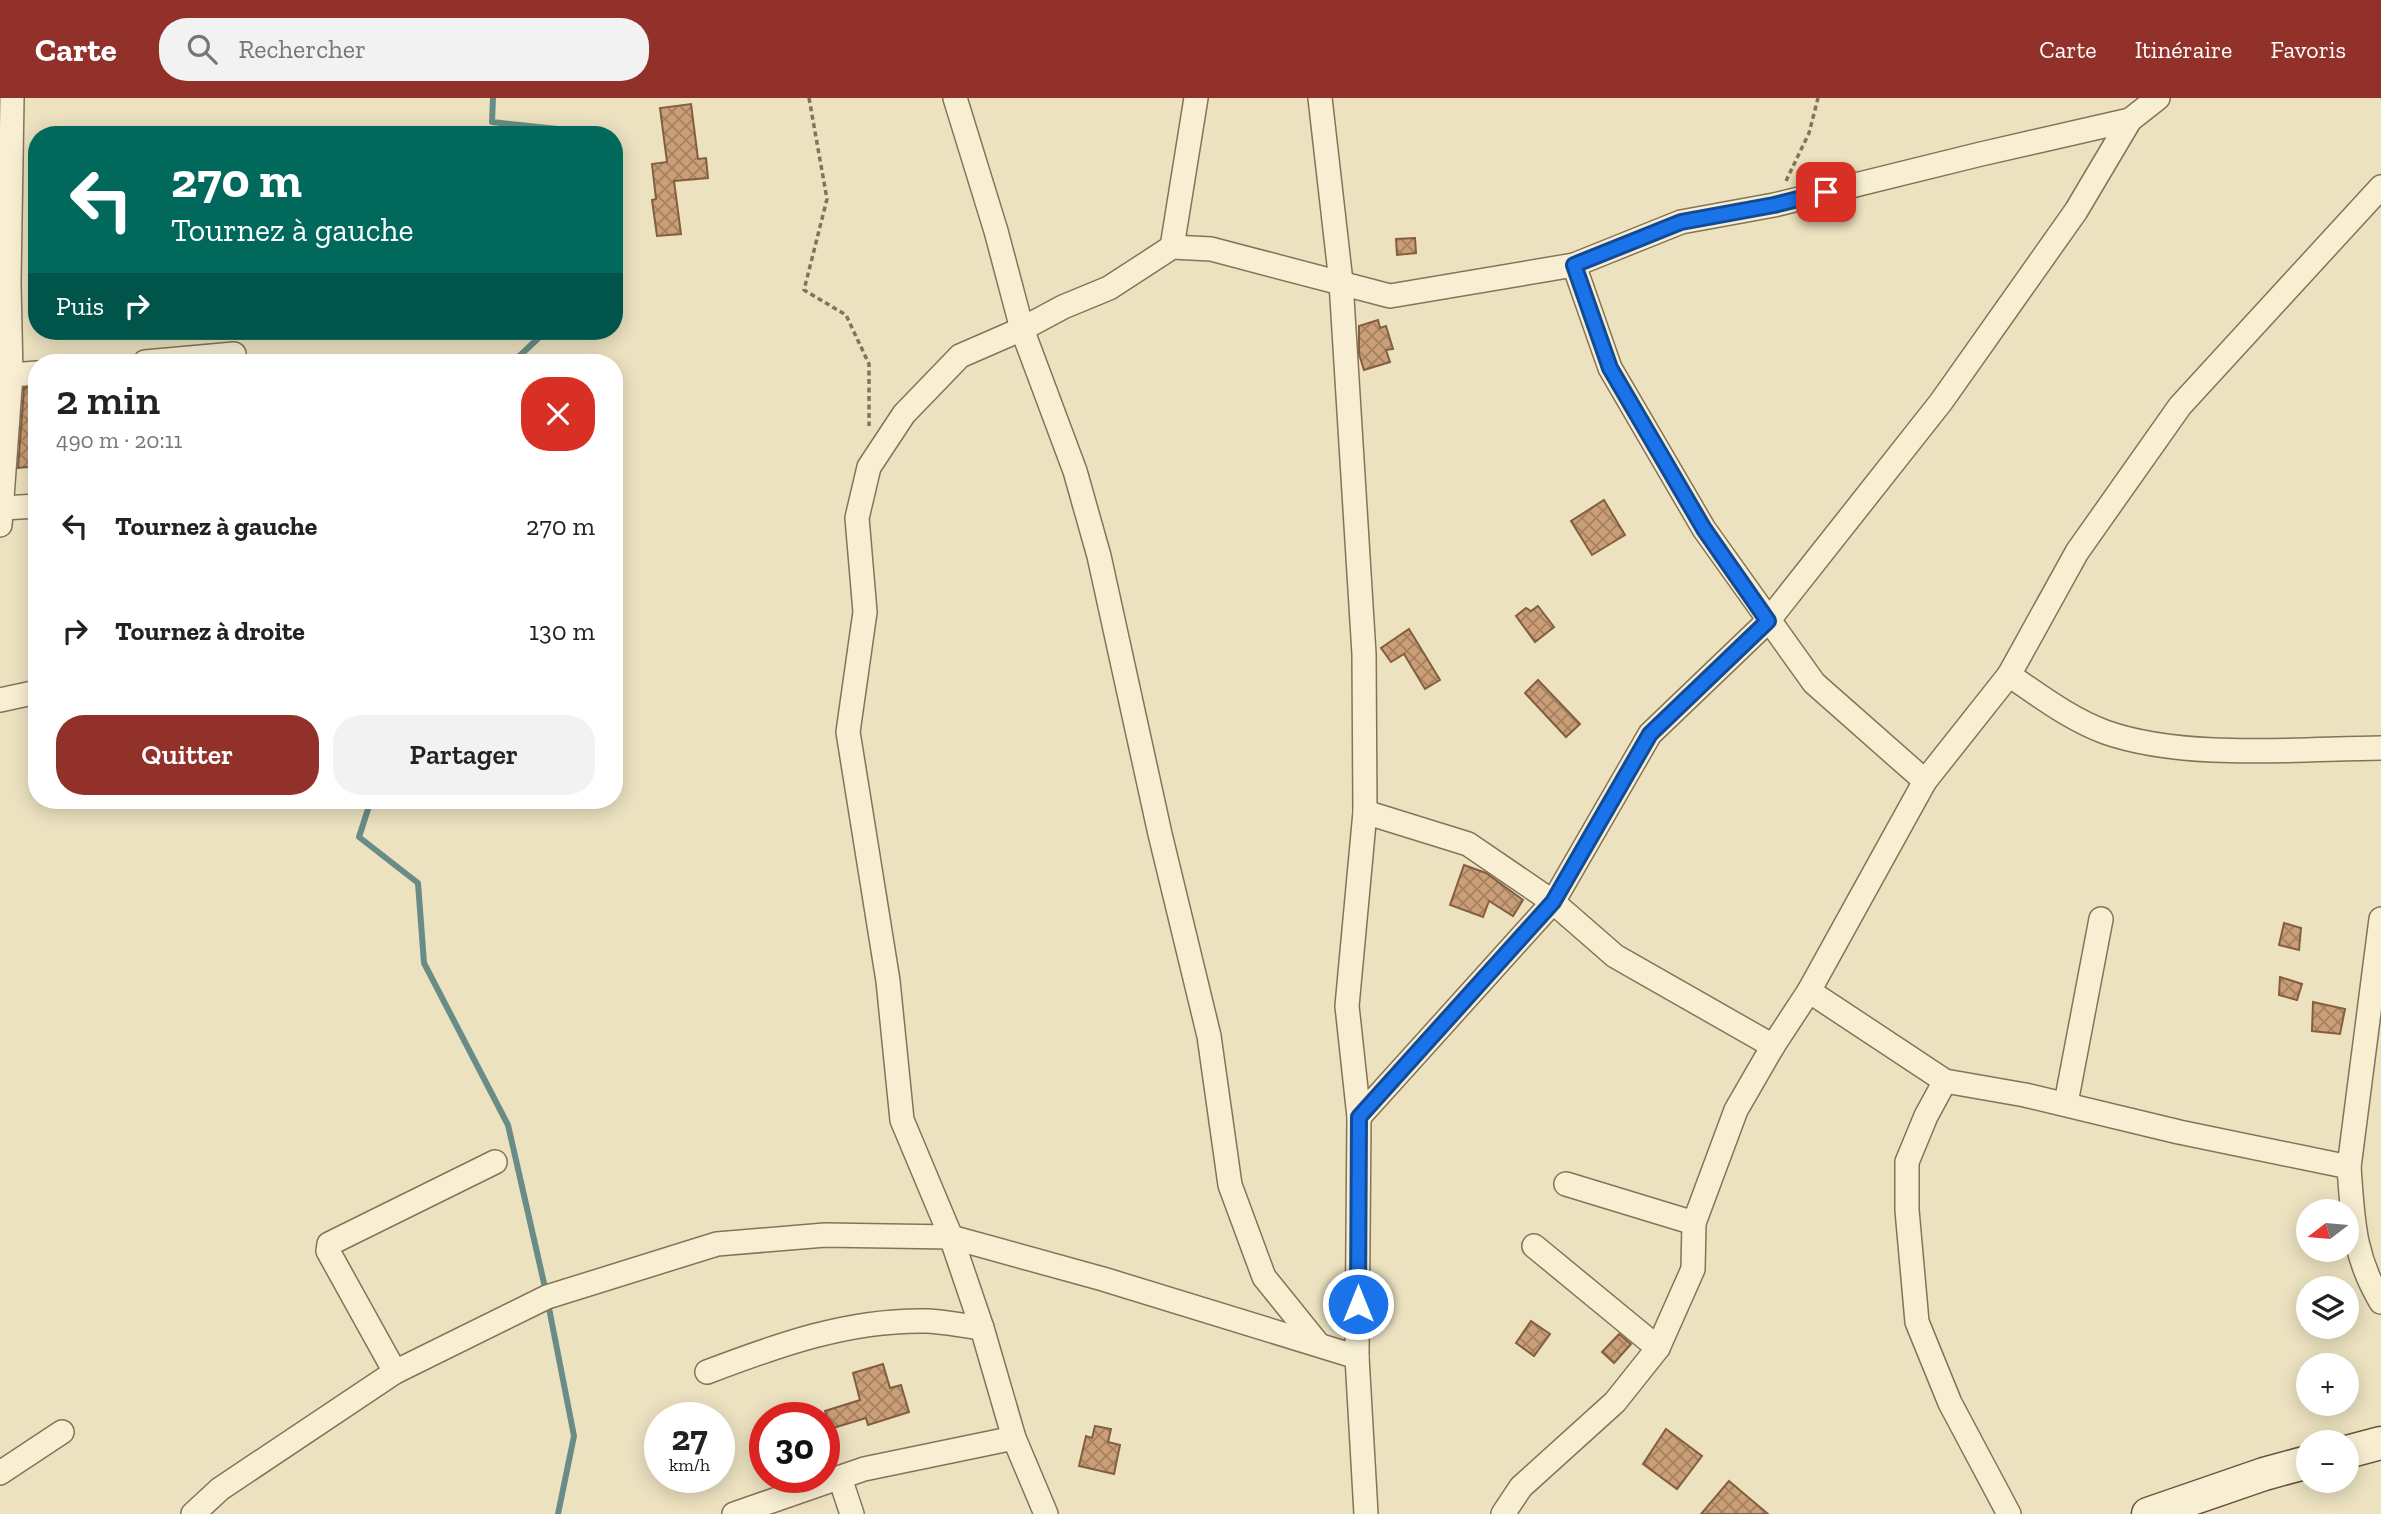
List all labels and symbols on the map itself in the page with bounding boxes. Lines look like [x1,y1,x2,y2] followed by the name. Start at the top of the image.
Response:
[1796,162,1856,222] pin
[2296,1199,2359,1262] north arrow
[1321,1267,1395,1341] position arrow
[749,1402,840,1493] speed limit sign: 30

